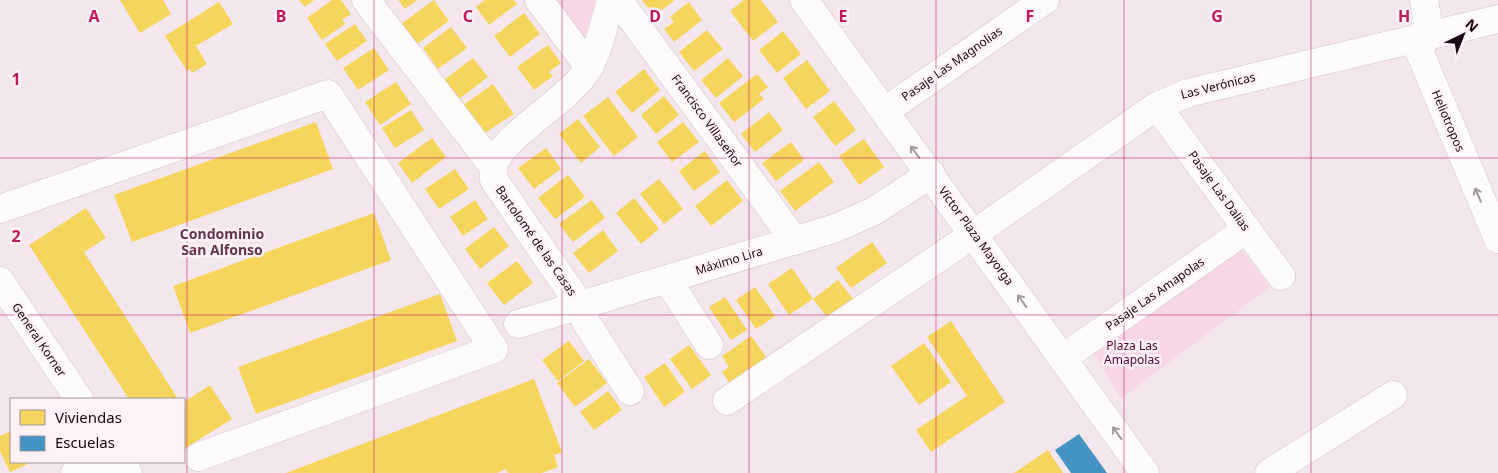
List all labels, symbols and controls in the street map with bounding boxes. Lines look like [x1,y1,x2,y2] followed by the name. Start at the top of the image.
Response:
[88,5,100,27] text: A
[276,5,286,27] text: B
[463,5,473,27] text: C
[649,5,661,27] text: D
[839,5,848,27] text: E
[1026,5,1034,27] text: F
[1211,5,1223,27] text: G
[1398,5,1410,27] text: H
[1438,10,1488,60] north arrow
[1462,14,1483,36] text: N
[898,22,1006,105] street label: Pasaje Las Magnolias
[11,68,21,90] text: 1
[1179,68,1257,103] street label: Las Verónicas
[668,71,747,171] street label: Francisco Villaseñor
[1428,87,1469,155] street label: Heliotropos
[910,145,920,159] one-way arrow
[1184,147,1254,235] street label: Pasaje Las Dalias
[492,182,581,299] street label: Bartolomé de las Casas
[935,183,1018,289] street label: Víctor Plaza Mayorga
[1473,188,1483,203] one-way arrow
[180,224,264,259] district label: Condominio San Alfonso
[11,225,21,247] text: 2
[693,242,765,279] street label: Máximo Lira
[1102,253,1208,334] street label: Pasaje Las Amapolas
[1017,294,1027,308] one-way arrow
[8,299,71,380] street label: General Korner
[1104,337,1160,368] park label: Plaza Las Amapolas
[10,398,185,463] legend
[55,407,122,427] text: Viviendas
[1112,426,1122,440] one-way arrow
[55,432,115,452] text: Escuelas

